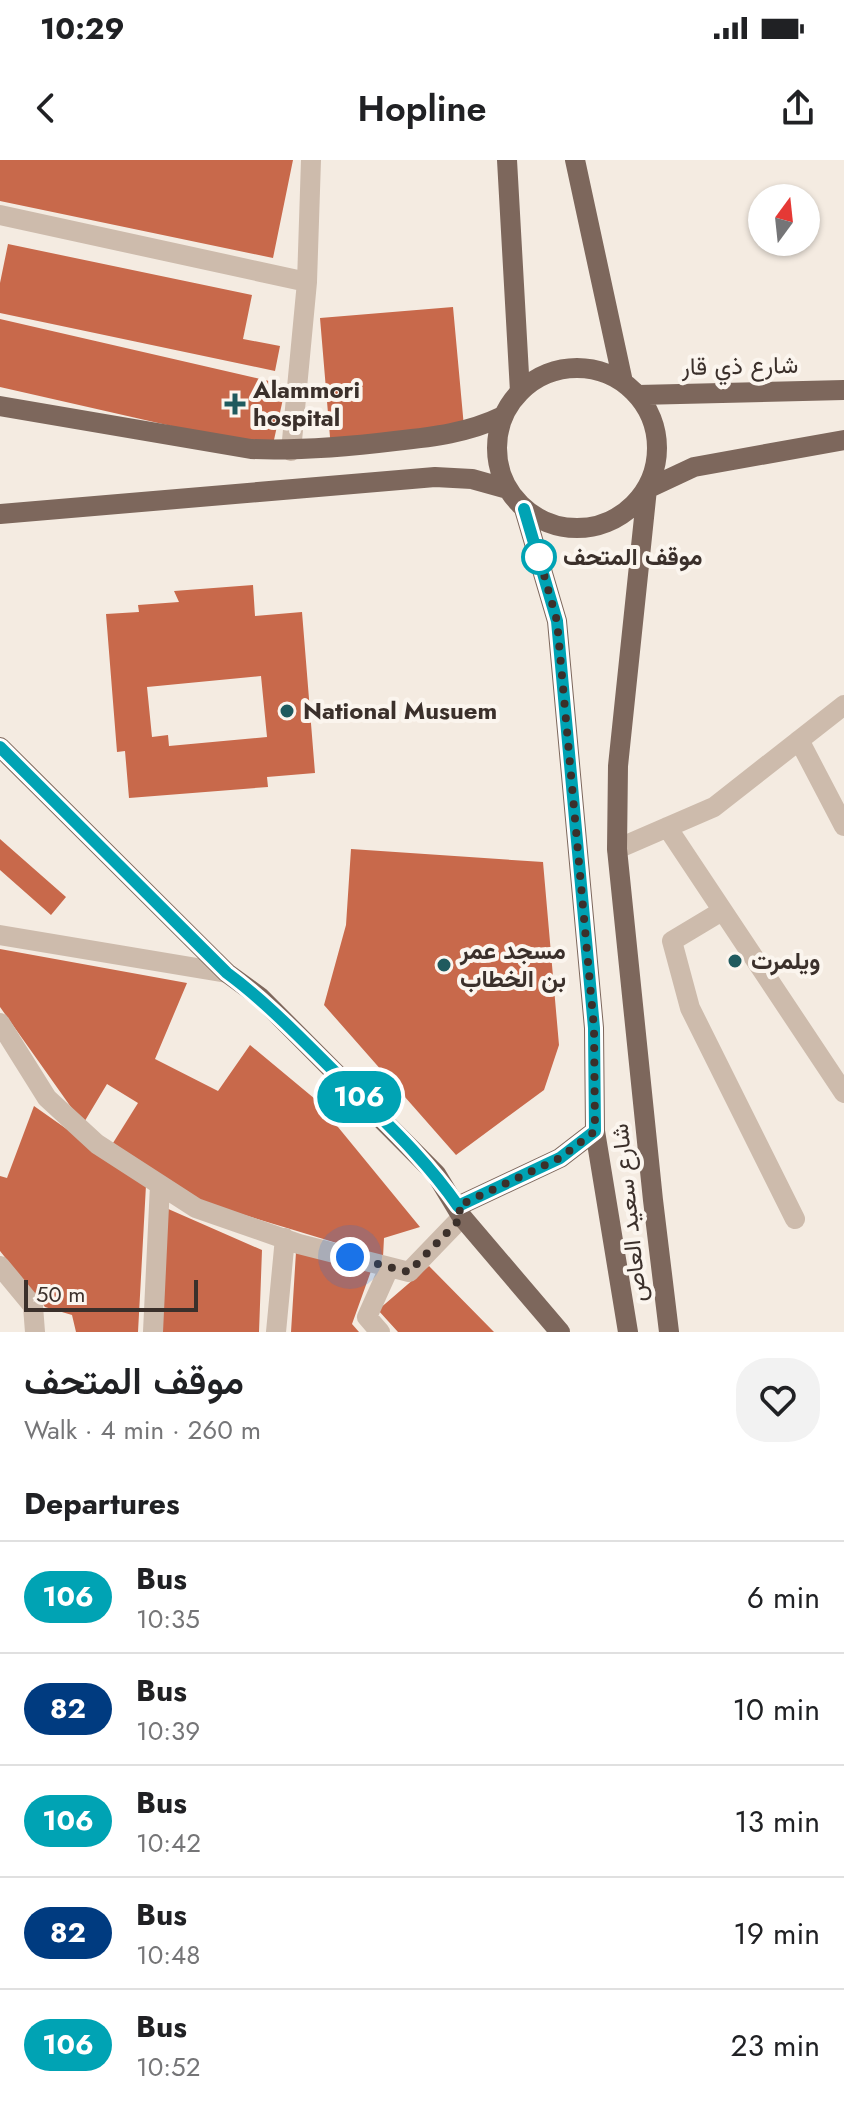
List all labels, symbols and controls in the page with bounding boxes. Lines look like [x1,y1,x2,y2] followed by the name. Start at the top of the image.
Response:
[40,7,125,50] text: 10:29
[357,82,487,134] text: Hopline
[24,86,68,130] icon: back
[776,86,820,130] icon: share
[748,184,820,256] north arrow
[748,184,820,256] map controls
[680,347,799,386] street label: شارع ذي قار
[252,372,360,435] place label: Alammori hospital
[224,393,246,415] marker: Alammori hospital
[563,539,703,574] place label: موقف المتحف
[522,540,556,574] marker: موقف المتحف
[303,693,497,728] place label: National Musuem
[278,702,296,720] marker: National Musuem
[459,933,566,996] place label: مسجد عمر بن الخطاب
[751,943,820,978] place label: ويلمرت
[726,952,744,970] marker: ويلمرت
[435,956,453,974] marker: مسجد عمر بن الخطاب
[313,1071,405,1123] line badge: 106
[333,1076,385,1117] text: 106
[602,1122,655,1304] street label: شارع سعيد العاص
[330,1237,370,1277] your location
[24,1276,198,1312] scale bar
[36,1278,85,1310] text: 50 m
[24,1353,244,1408] text: موقف المتحف
[736,1358,820,1442] button: heart
[24,1411,261,1449] text: Walk · 4 min · 260 m
[24,1482,180,1525] text: Departures
[136,1557,187,1600] text: Bus
[42,1576,94,1617] text: 106
[747,1576,820,1619] text: 6 min
[136,1600,200,1638] text: 10:35
[136,1669,187,1712] text: Bus
[50,1688,86,1729] text: 82
[733,1688,820,1731] text: 10 min
[136,1712,200,1750] text: 10:39
[136,1781,187,1824] text: Bus
[42,1800,94,1841] text: 106
[734,1800,820,1843] text: 13 min
[136,1824,201,1862] text: 10:42
[136,1893,187,1936] text: Bus
[50,1912,86,1953] text: 82
[733,1912,820,1955] text: 19 min
[136,1936,200,1974] text: 10:48
[136,2005,187,2048] text: Bus
[42,2024,94,2065] text: 106
[731,2024,820,2067] text: 23 min
[136,2048,201,2086] text: 10:52

